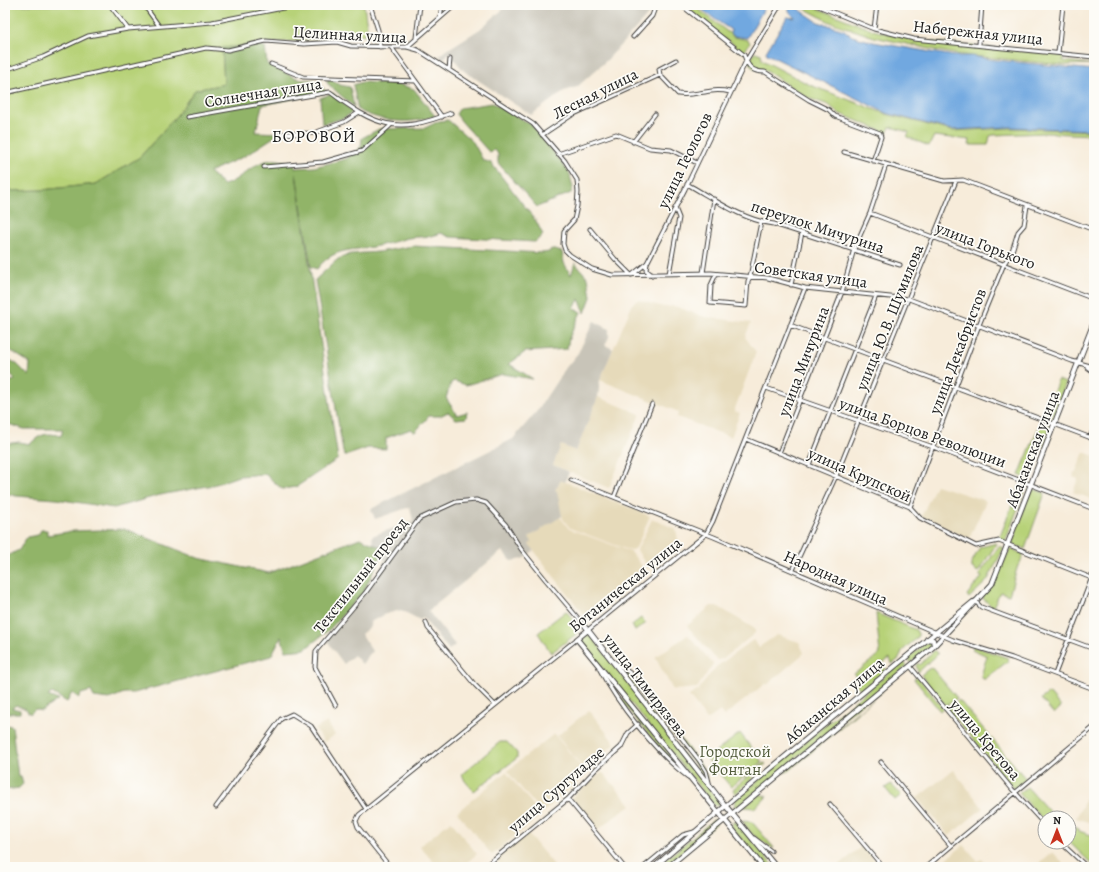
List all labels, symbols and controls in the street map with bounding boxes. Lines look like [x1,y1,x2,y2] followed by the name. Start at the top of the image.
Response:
[912,15,1045,51] street label: Набережная улица
[293,21,408,49] street label: Целинная улица
[549,63,642,125] street label: Лесная улица
[203,73,324,113] street label: Солнечная улица
[652,109,718,213] street label: улица Геологов
[272,125,356,148] district label: БОРОВОЙ
[748,195,888,259] street label: переулок Мичурина
[932,216,1039,275] street label: улица Горького
[850,241,930,395] street label: улица Ю.В. Шумилова
[753,256,869,294] street label: Советская улица
[924,285,992,418] street label: улица Декабристов
[772,303,835,420] street label: улица Мичурина
[1000,387,1066,512] street label: Абаканская улица
[835,392,1009,473] street label: улица Борцов Революции
[804,442,915,507] street label: улица Крупской
[309,513,413,638] street label: Текстильный проезд
[564,532,687,637] street label: Ботаническая улица
[780,545,892,611] street label: Народная улица
[597,628,693,743] street label: улица Тимирязева
[779,652,890,750] street label: Абаканская улица
[944,694,1026,785] street label: улица Кретова
[699,741,771,781] park label: Городской Фонтан
[503,742,609,838] street label: улица Сургуладзе
[1037,810,1077,850] north arrow
[1053,813,1061,828] text: N

